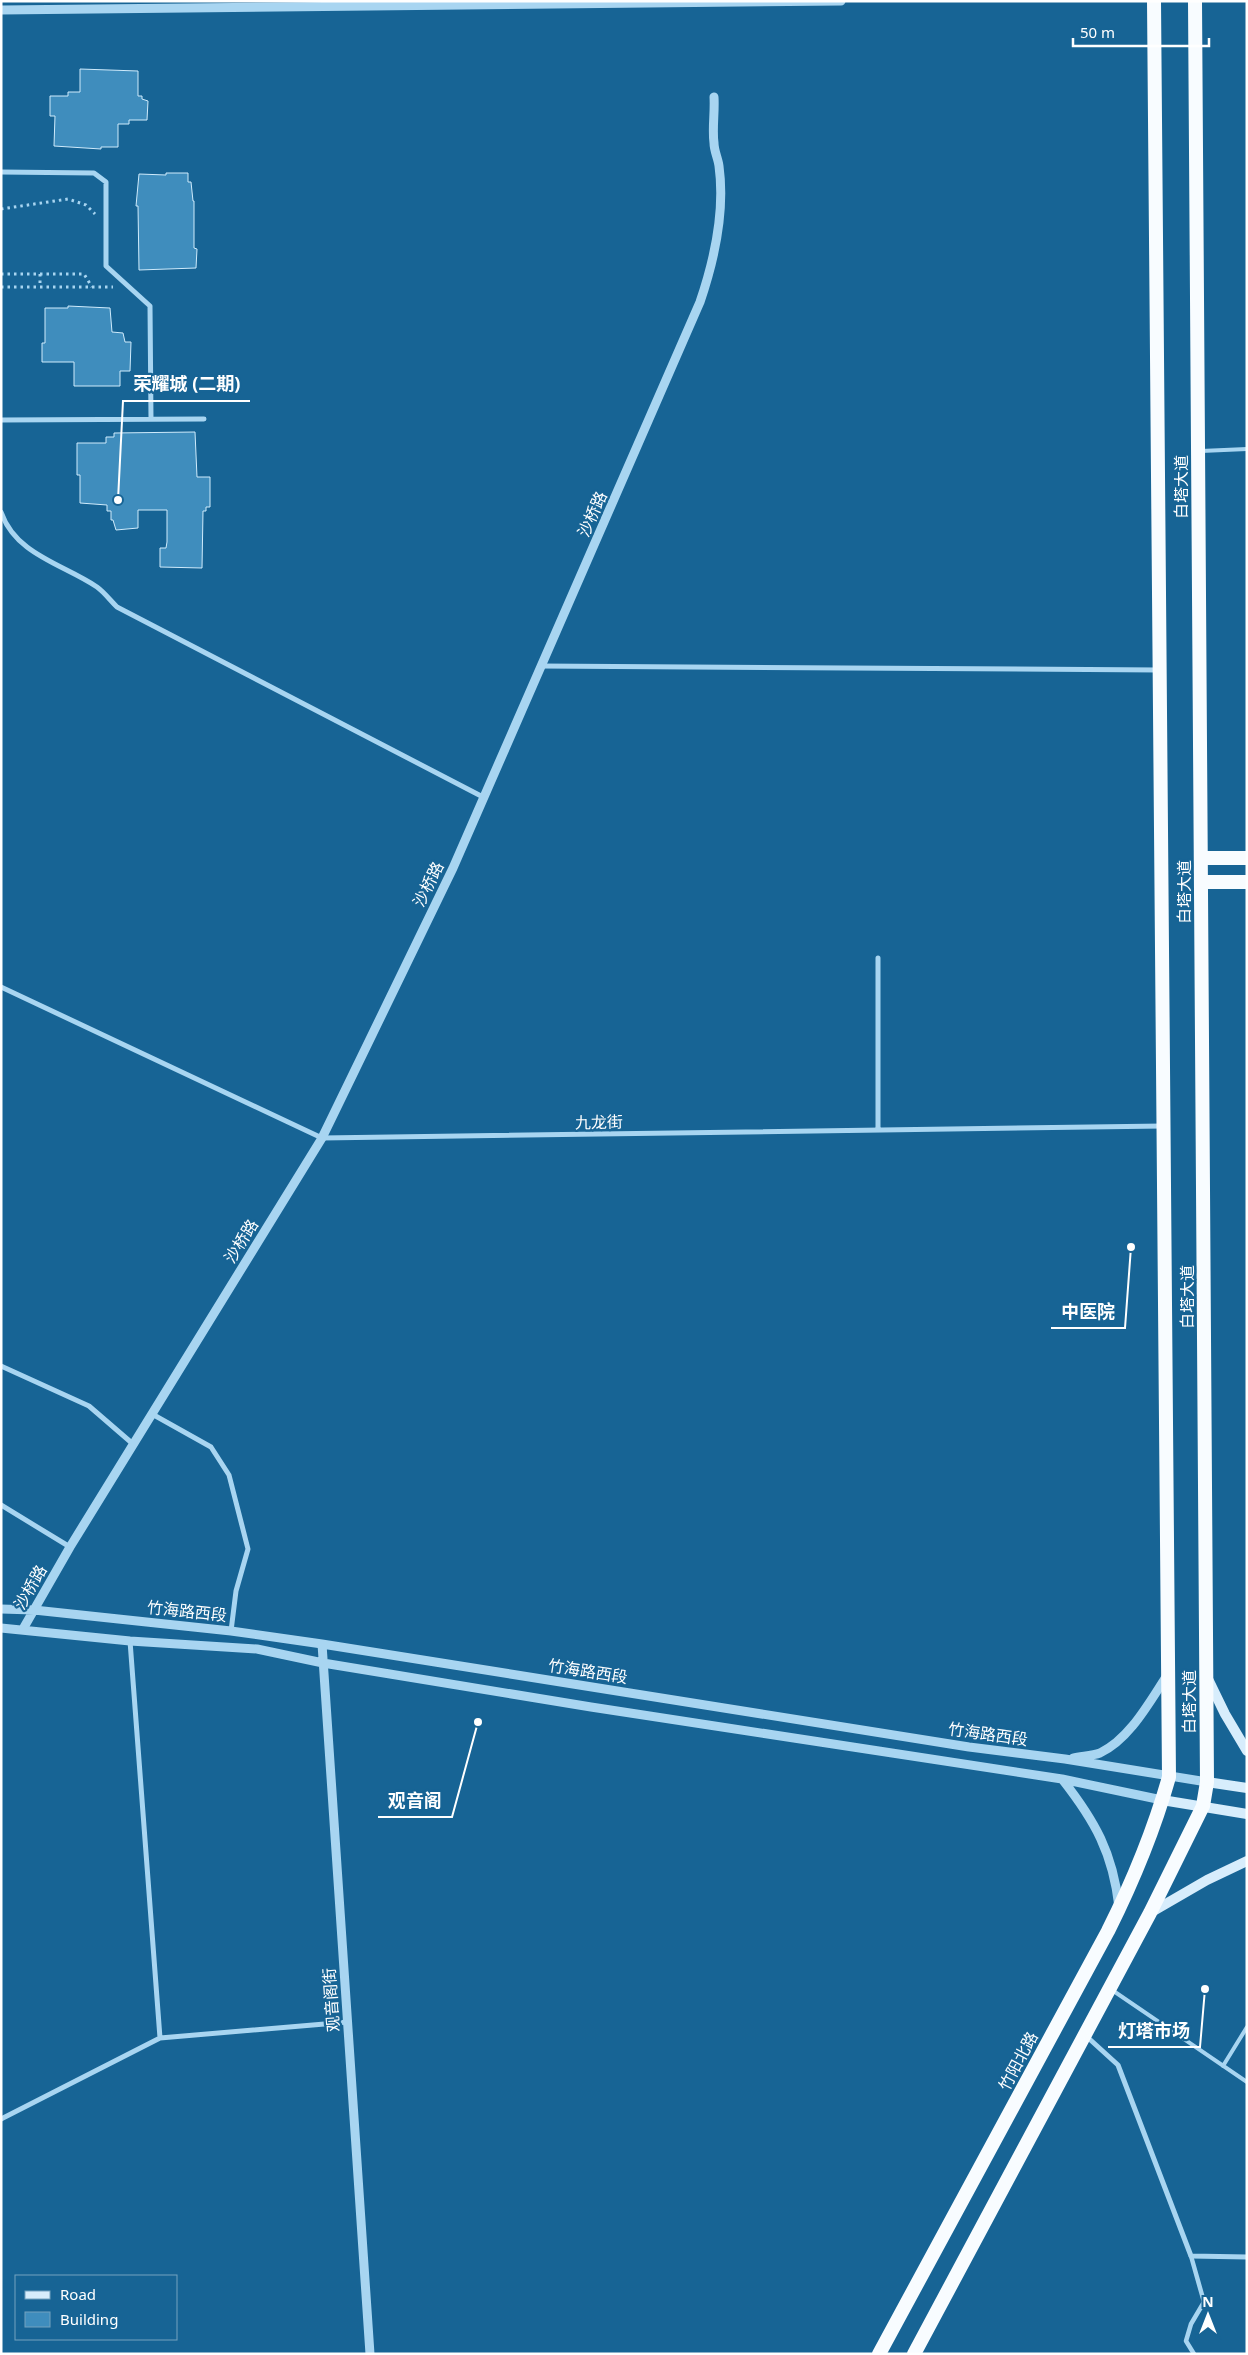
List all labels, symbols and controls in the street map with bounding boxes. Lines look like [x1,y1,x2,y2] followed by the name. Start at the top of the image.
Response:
[1073,15,1209,47] scale bar
[1080,22,1115,42] text: 50 m
[123,368,250,401] callout: 荣耀城 (二期)
[134,371,240,395] text: 荣耀城 (二期)
[1170,455,1192,519] street label: 白塔大道
[572,488,612,540] street label: 沙桥路
[408,858,448,910] street label: 沙桥路
[1173,860,1195,924] street label: 白塔大道
[575,1111,623,1133] street label: 九龙街
[219,1215,263,1267] street label: 沙桥路
[1176,1265,1198,1329] street label: 白塔大道
[1051,1295,1125,1328] callout: 中医院
[1061,1299,1115,1323] text: 中医院
[8,1561,52,1613] street label: 沙桥路
[146,1596,228,1626] street label: 竹海路西段
[547,1654,629,1688] street label: 竹海路西段
[1178,1670,1200,1734] street label: 白塔大道
[947,1718,1029,1750] street label: 竹海路西段
[378,1784,452,1817] callout: 观音阁
[388,1788,442,1812] text: 观音阁
[318,1967,344,2033] street label: 观音阁街
[1108,2014,1200,2047] callout: 灯塔市场
[1118,2018,1190,2042] text: 灯塔市场
[993,2028,1043,2094] street label: 竹阳北路
[15,2275,178,2340] legend
[60,2284,96,2304] text: Road
[1183,2290,1233,2340] north arrow
[1202,2292,1214,2311] text: N
[60,2309,118,2329] text: Building

